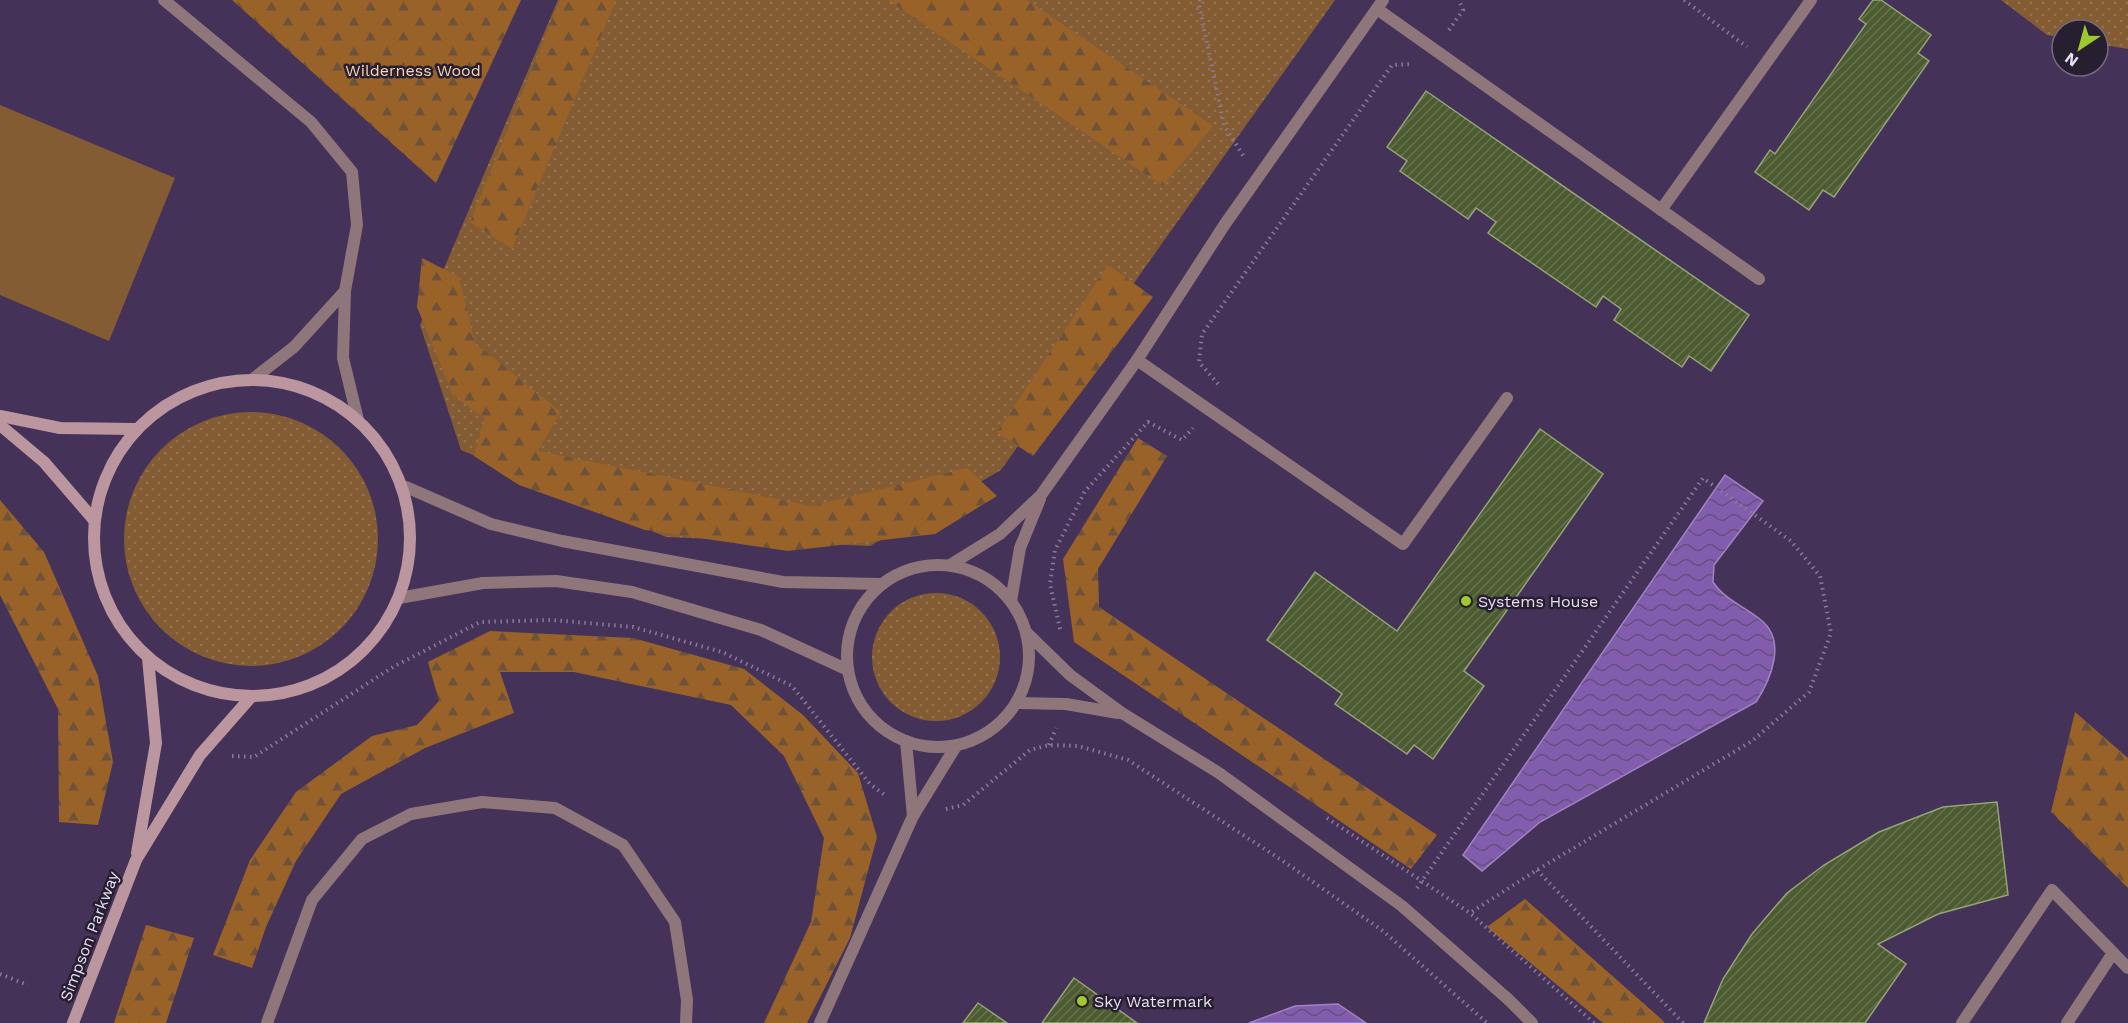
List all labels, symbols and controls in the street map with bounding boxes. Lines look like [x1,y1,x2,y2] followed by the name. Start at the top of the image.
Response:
[2050,18,2110,78] north arrow
[2061,49,2082,71] text: N
[345,61,481,80] park label: Wilderness Wood
[1478,592,1598,611] place label: Systems House
[1459,594,1473,608] marker: Systems House
[56,868,123,1004] street label: Simpson Parkway
[1094,992,1212,1011] place label: Sky Watermark
[1075,994,1089,1008] marker: Sky Watermark

